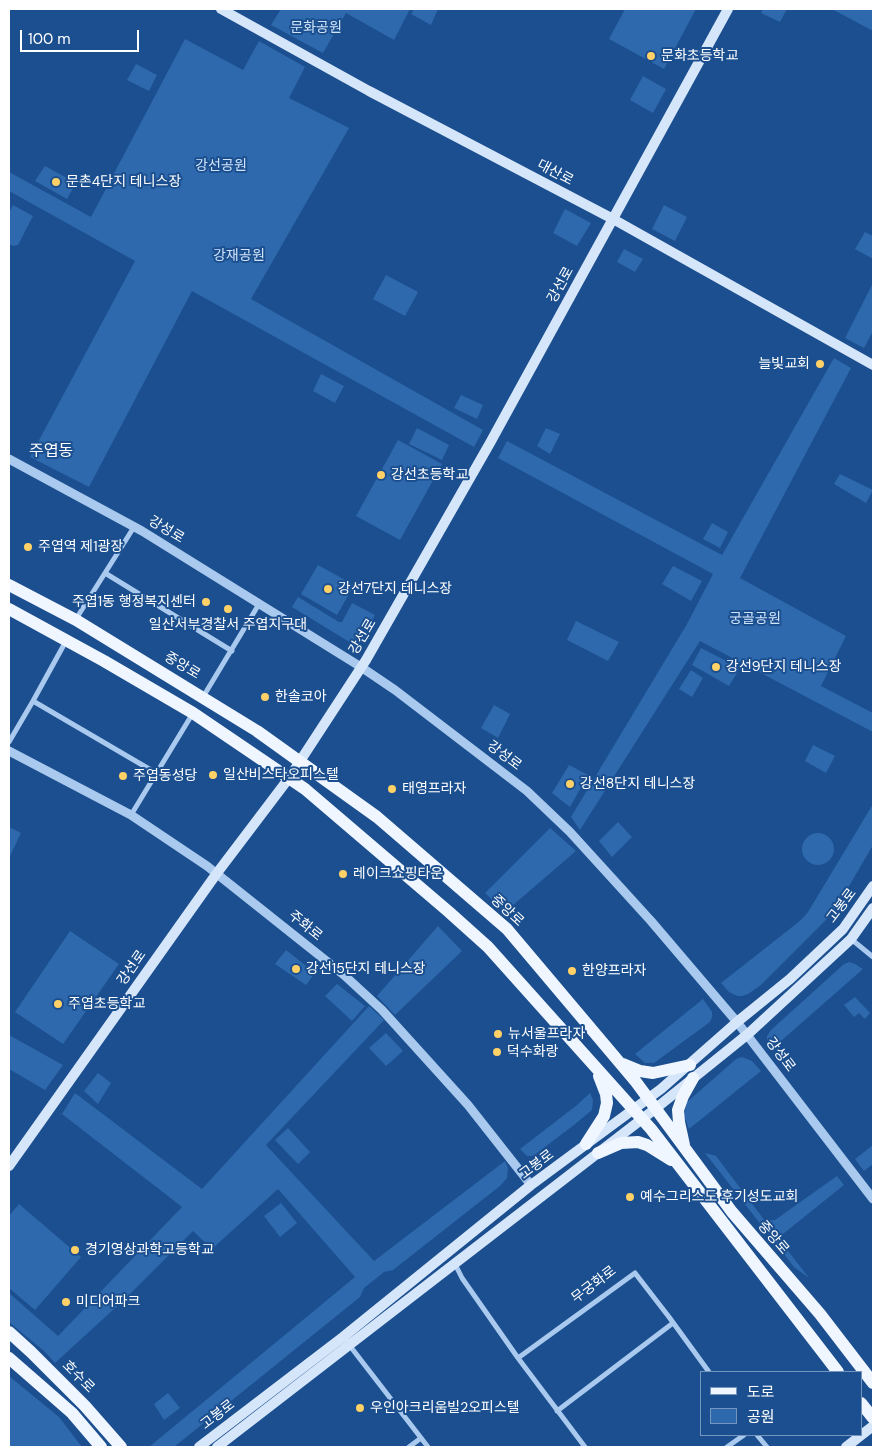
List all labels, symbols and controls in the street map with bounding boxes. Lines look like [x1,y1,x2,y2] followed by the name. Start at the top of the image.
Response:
[22,20,141,52] scale bar
[290,20,342,36] park label: 문화공원
[28,29,71,49] text: 100 m
[661,48,738,64] place label: 문화초등학교
[645,50,657,62] marker: 문화초등학교
[534,157,576,189] street label: 대산로
[195,158,247,174] park label: 강선공원
[66,174,181,190] place label: 문촌4단지 테니스장
[50,176,62,188] marker: 문촌4단지 테니스장
[213,248,265,264] park label: 강재공원
[544,264,578,306] street label: 강선로
[758,356,810,372] place label: 늘빛교회
[814,358,826,370] marker: 늘빛교회
[29,442,73,462] district label: 주엽동
[391,467,468,483] place label: 강선초등학교
[375,469,387,481] marker: 강선초등학교
[145,513,187,547] street label: 강성로
[38,539,123,555] place label: 주엽역 제1광장
[22,541,34,553] marker: 주엽역 제1광장
[338,581,452,597] place label: 강선7단지 테니스장
[322,583,334,595] marker: 강선7단지 테니스장
[72,594,196,610] place label: 주엽1동 행정복지센터
[200,596,212,608] marker: 주엽1동 행정복지센터
[222,603,234,615] marker: 일산서부경찰서 주엽지구대
[729,611,781,627] park label: 궁골공원
[346,616,380,658] street label: 강선로
[149,617,307,633] place label: 일산서부경찰서 주엽지구대
[161,649,203,683] street label: 중앙로
[726,659,842,675] place label: 강선9단지 테니스장
[710,661,722,673] marker: 강선9단지 테니스장
[275,689,327,705] place label: 한솔코아
[259,691,271,703] marker: 한솔코아
[484,738,524,774] street label: 강성로
[223,767,339,783] place label: 일산비스타오피스텔
[133,768,197,784] place label: 주엽동성당
[207,769,219,781] marker: 일산비스타오피스텔
[117,770,129,782] marker: 주엽동성당
[580,776,695,792] place label: 강선8단지 테니스장
[564,778,576,790] marker: 강선8단지 테니스장
[402,781,466,797] place label: 태영프라자
[386,783,398,795] marker: 태영프라자
[353,866,443,882] place label: 레이크쇼핑타운
[337,868,349,880] marker: 레이크쇼핑타운
[824,886,860,926] street label: 고봉로
[487,892,527,930] street label: 중앙로
[285,907,325,945] street label: 주화로
[114,947,150,989] street label: 강선로
[306,961,426,977] place label: 강선15단지 테니스장
[290,963,302,975] marker: 강선15단지 테니스장
[582,963,646,979] place label: 한양프라자
[566,965,578,977] marker: 한양프라자
[68,996,145,1012] place label: 주엽초등학교
[52,998,64,1010] marker: 주엽초등학교
[508,1026,585,1042] place label: 뉴서울프라자
[492,1028,504,1040] marker: 뉴서울프라자
[762,1035,798,1075] street label: 강성로
[507,1044,559,1060] place label: 덕수화랑
[491,1046,503,1058] marker: 덕수화랑
[517,1147,557,1183] street label: 고봉로
[640,1189,798,1205] place label: 예수그리스도 후기성도교회
[624,1191,636,1203] marker: 예수그리스도 후기성도교회
[754,1218,792,1258] street label: 중앙로
[85,1242,214,1258] place label: 경기영상과학고등학교
[69,1244,81,1256] marker: 경기영상과학고등학교
[568,1263,620,1307] street label: 무궁화로
[76,1294,140,1310] place label: 미디어파크
[60,1296,72,1308] marker: 미디어파크
[58,1357,98,1397] street label: 호수로
[700,1371,862,1436] legend
[747,1382,775,1402] text: 도로
[198,1396,238,1434] street label: 고봉로
[370,1400,520,1416] place label: 우인아크리움빌2오피스텔
[354,1402,366,1414] marker: 우인아크리움빌2오피스텔
[747,1407,775,1427] text: 공원

